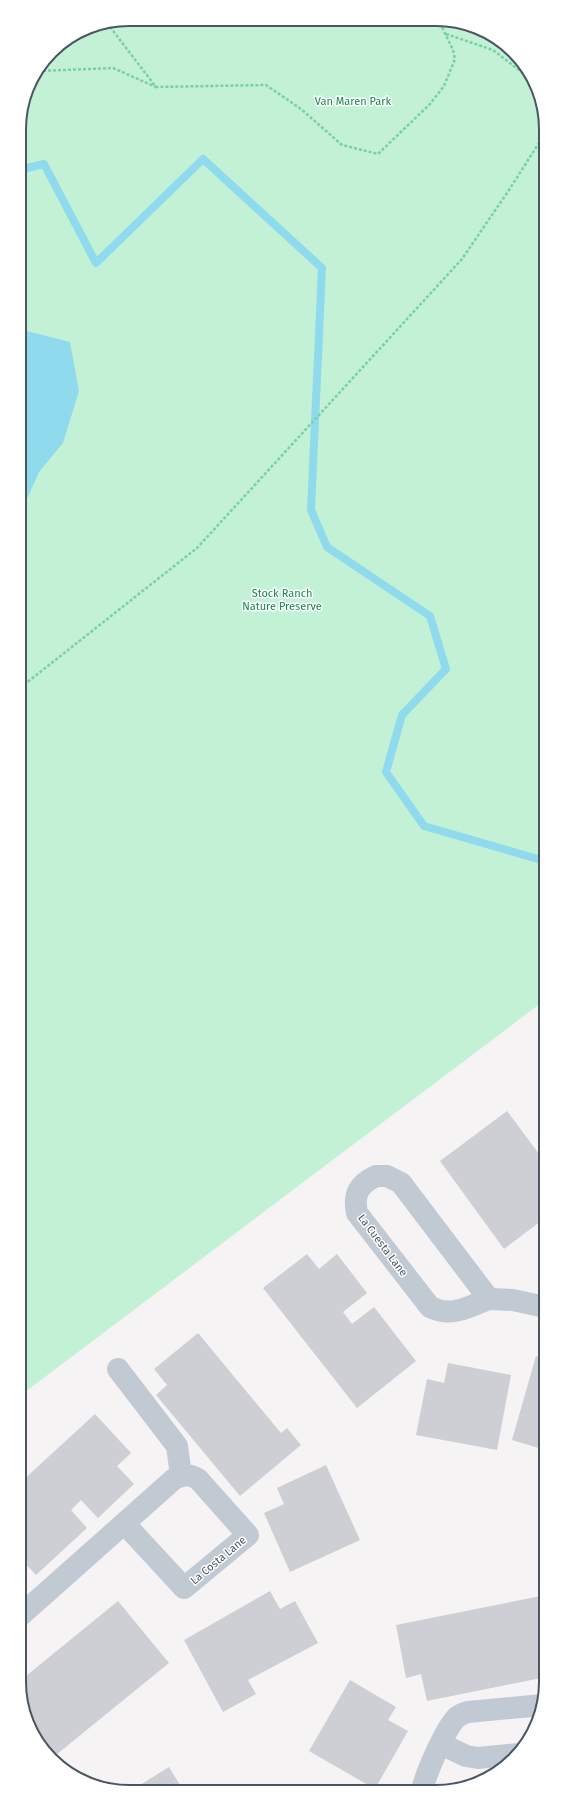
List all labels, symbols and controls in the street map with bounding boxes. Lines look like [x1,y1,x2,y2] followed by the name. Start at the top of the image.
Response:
[315,95,392,108] park label: Van Maren Park
[242,587,322,613] park label: Stock Ranch Nature Preserve
[355,1212,410,1279] street label: La Cuesta Lane
[188,1533,249,1587] street label: La Costa Lane

